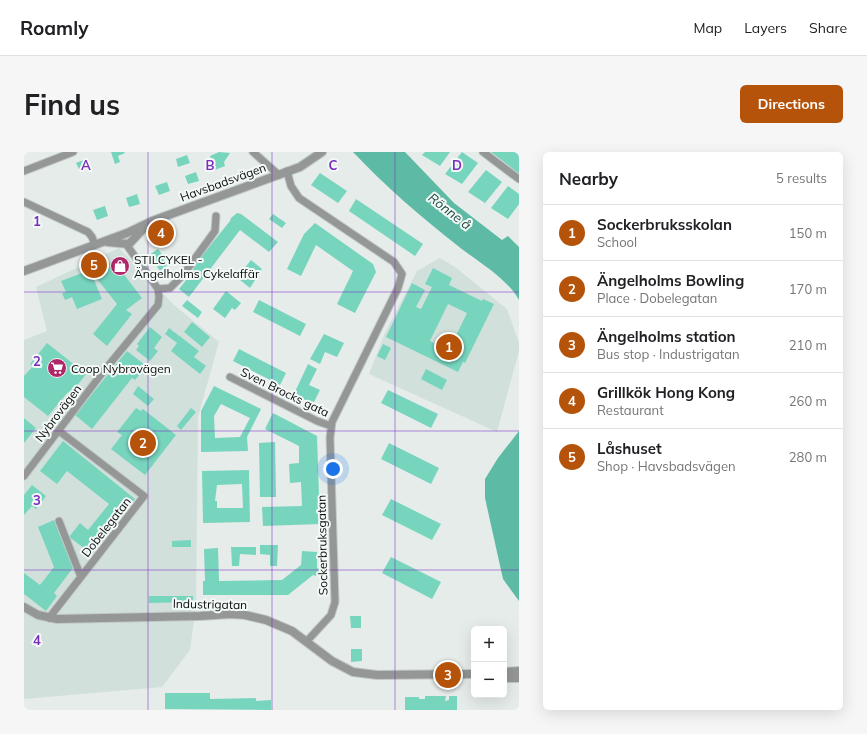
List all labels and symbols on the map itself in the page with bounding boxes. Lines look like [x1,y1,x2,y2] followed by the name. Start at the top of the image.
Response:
[81,157,91,173] text: A
[206,157,215,173] text: B
[329,157,338,173] text: C
[452,157,462,173] text: D
[178,160,268,204] street label: Havsbadsvägen
[425,189,475,233] water label: Rönne å
[33,213,41,229] text: 1
[148,218,174,248] pin: 4
[81,250,107,280] pin: 5
[134,252,260,281] place label: STILCYKEL - Ängelholms Cykelaffär
[109,255,131,277] shop icon: STILCYKEL - Ängelholms Cykelaffär
[436,332,462,362] pin: 1
[33,353,41,369] text: 2
[46,357,68,379] supermarket icon: Coop Nybrovägen
[71,361,171,376] place label: Coop Nybrovägen
[238,364,332,420] street label: Sven Brocks gata
[32,381,84,445] street label: Nybrovägen
[130,428,156,458] pin: 2
[323,459,343,479] your location
[33,492,41,508] text: 3
[78,494,134,560] street label: Dobelegatan
[314,495,330,595] street label: Sockerbruksgatan
[173,596,247,612] street label: Industrigatan
[33,632,41,648] text: 4
[435,660,461,690] pin: 3

